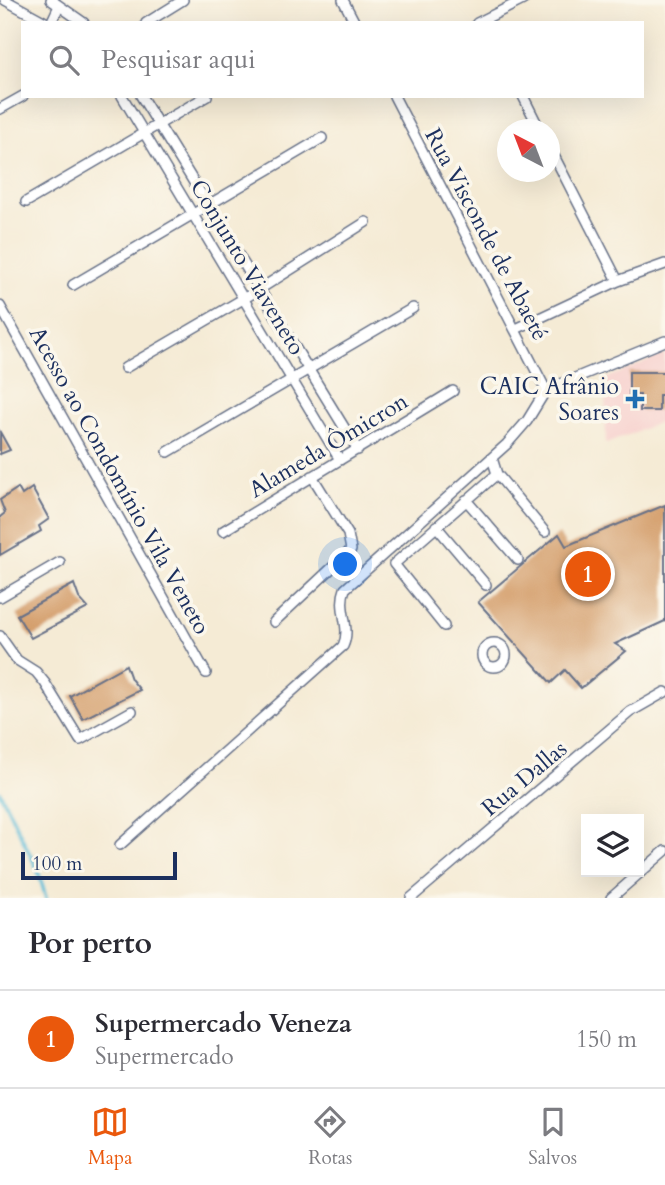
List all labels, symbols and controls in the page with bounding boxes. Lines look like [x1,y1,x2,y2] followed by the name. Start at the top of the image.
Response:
[21,21,644,98] search box
[45,41,83,79] icon: search
[101,42,256,77] text: Pesquisar aqui
[497,119,560,182] north arrow
[417,123,556,346] street label: Rua Visconde de Abaeté
[183,174,312,361] street label: Conjunto Viaveneto
[22,321,217,640] street label: Acesso ao Condomínio Vila Veneto
[480,371,619,428] place label: CAIC Afrânio Soares
[242,385,414,505] street label: Alameda Ômicron
[625,389,645,409] marker: CAIC Afrânio Soares
[328,547,362,581] your location
[565,548,611,600] pin: 1
[475,734,574,823] street label: Rua Dallas
[581,814,644,877] map controls
[581,814,644,877] button: layers
[21,849,177,881] scale bar
[32,851,82,877] text: 100 m
[28,923,152,964] text: Por perto
[95,1006,352,1041] text: Supermercado Veneza
[45,1024,57,1055] text: 1
[576,1024,637,1055] text: 150 m
[95,1041,234,1072] text: Supermercado
[88,1103,132,1171] tab: Mapa
[308,1103,352,1171] tab: Rotas
[528,1103,577,1171] tab: Salvos

